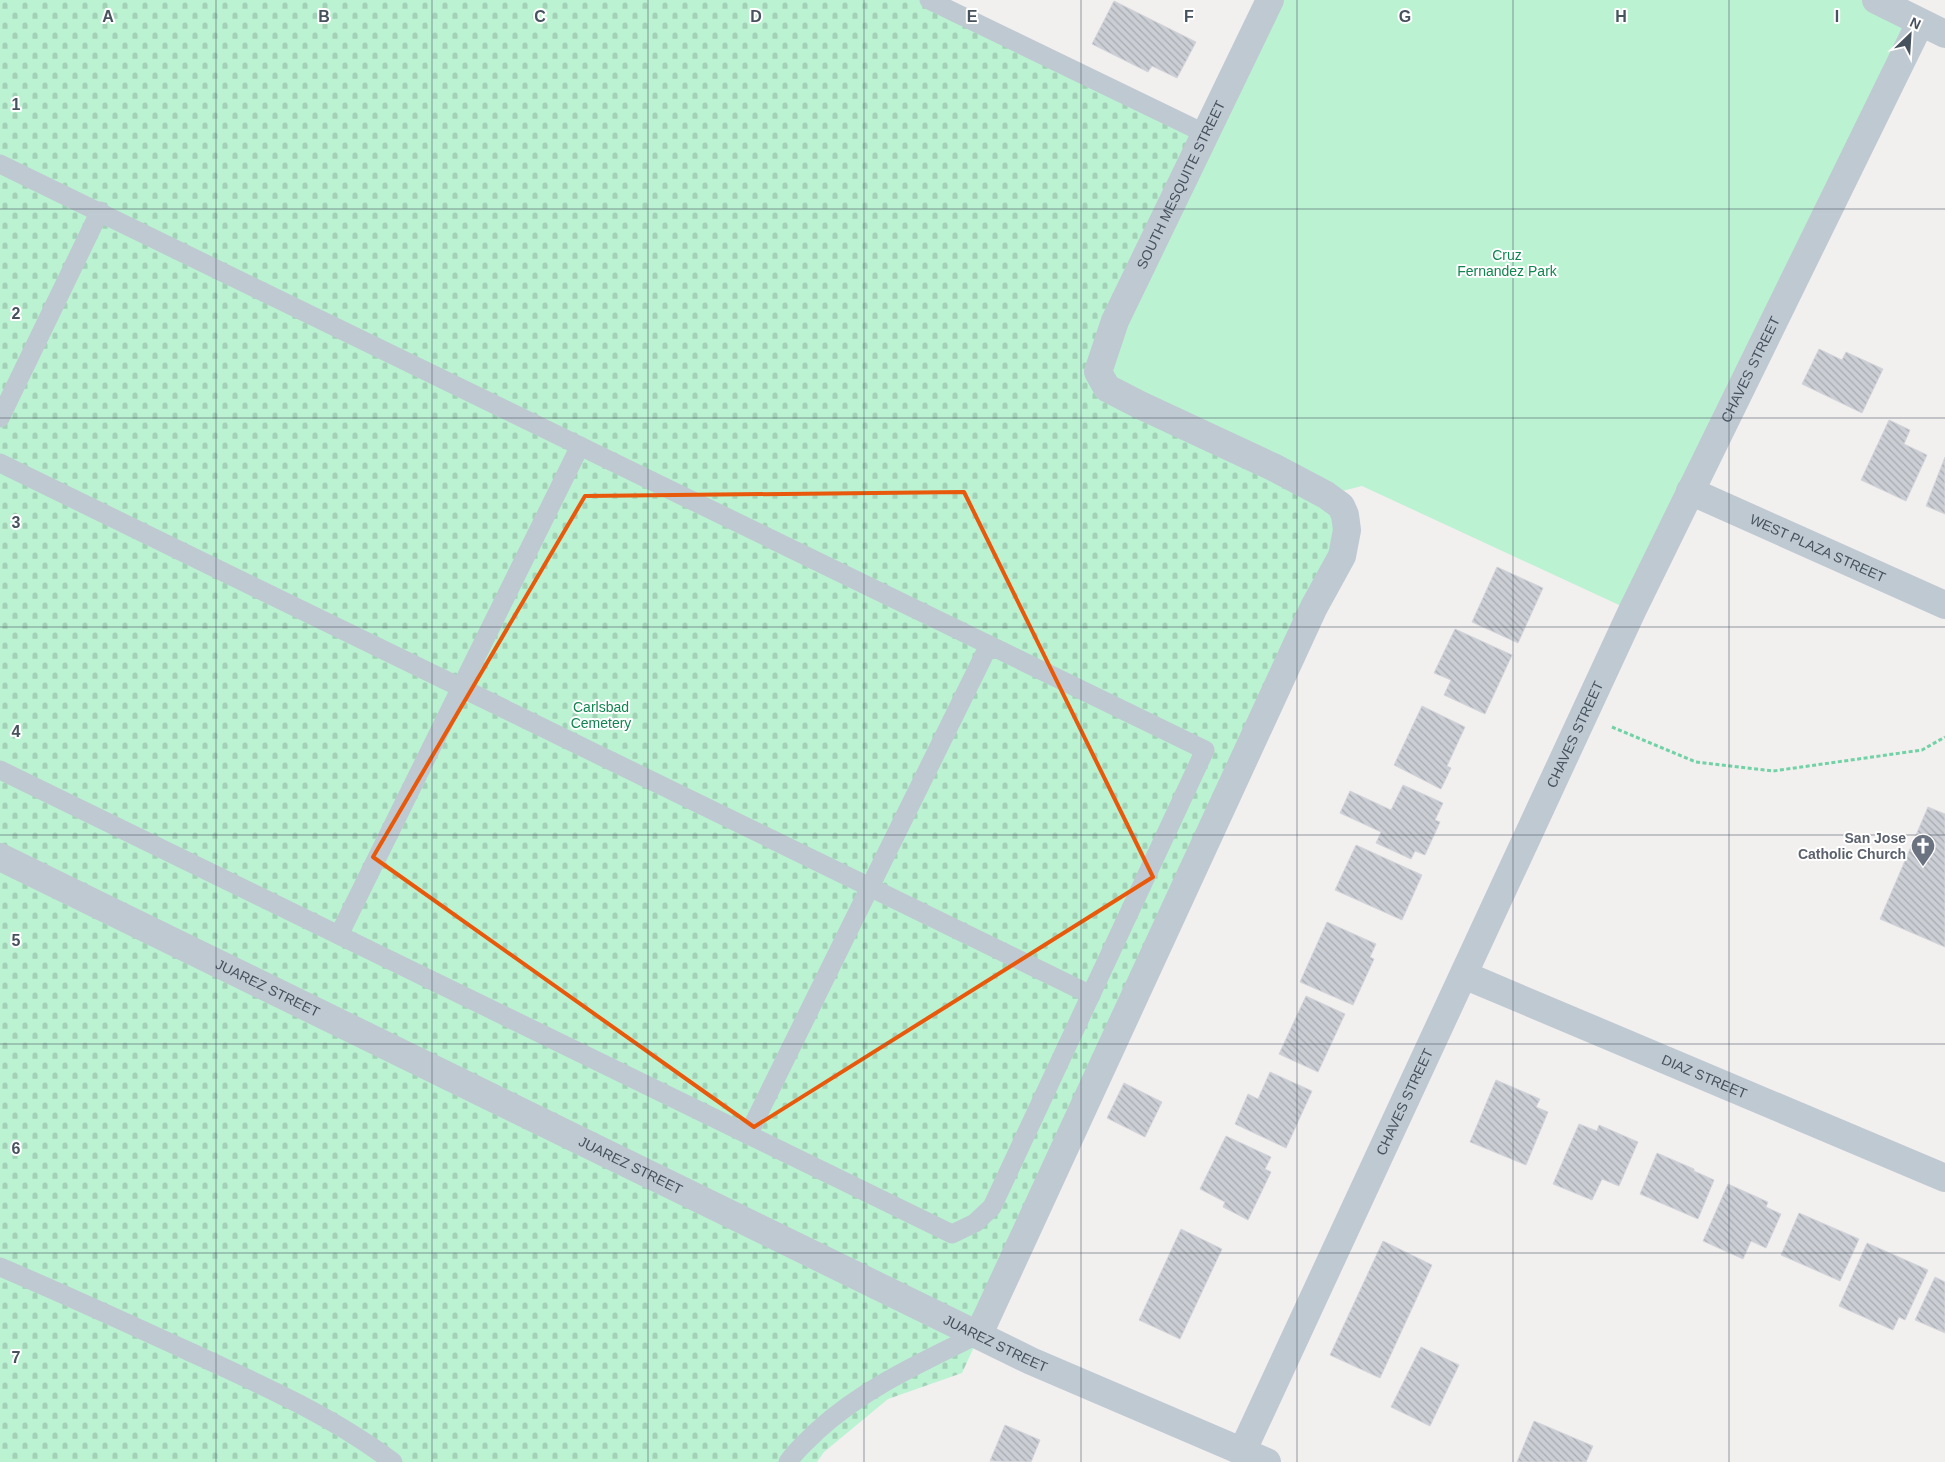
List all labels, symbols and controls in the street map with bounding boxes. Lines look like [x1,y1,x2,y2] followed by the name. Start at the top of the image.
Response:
[102,8,114,25] text: A
[318,8,330,25] text: B
[534,8,546,25] text: C
[750,8,762,25] text: D
[967,8,978,25] text: E
[1184,8,1194,25] text: F
[1399,8,1411,25] text: G
[1615,8,1627,25] text: H
[1835,8,1839,25] text: I
[1885,10,1935,60] north arrow
[1908,14,1923,33] text: N
[12,96,21,113] text: 1
[1133,97,1228,272] street label: SOUTH MESQUITE STREET
[1457,247,1558,279] park label: Cruz Fernandez Park
[12,305,21,322] text: 2
[1718,314,1783,425] street label: CHAVES STREET
[1747,511,1889,586] street label: WEST PLAZA STREET
[12,514,21,531] text: 3
[1543,678,1607,790] street label: CHAVES STREET
[571,699,631,731] park label: Carlsbad Cemetery
[12,723,21,740] text: 4
[1798,830,1906,862] place label: San Jose Catholic Church
[1910,833,1936,867] church icon: San Jose Catholic Church
[12,932,21,949] text: 5
[213,956,323,1020] street label: JUAREZ STREET
[1373,1046,1436,1158] street label: CHAVES STREET
[1659,1051,1750,1102] street label: DIAZ STREET
[576,1133,686,1198] street label: JUAREZ STREET
[12,1140,21,1157] text: 6
[941,1311,1050,1375] street label: JUAREZ STREET
[12,1349,21,1366] text: 7

